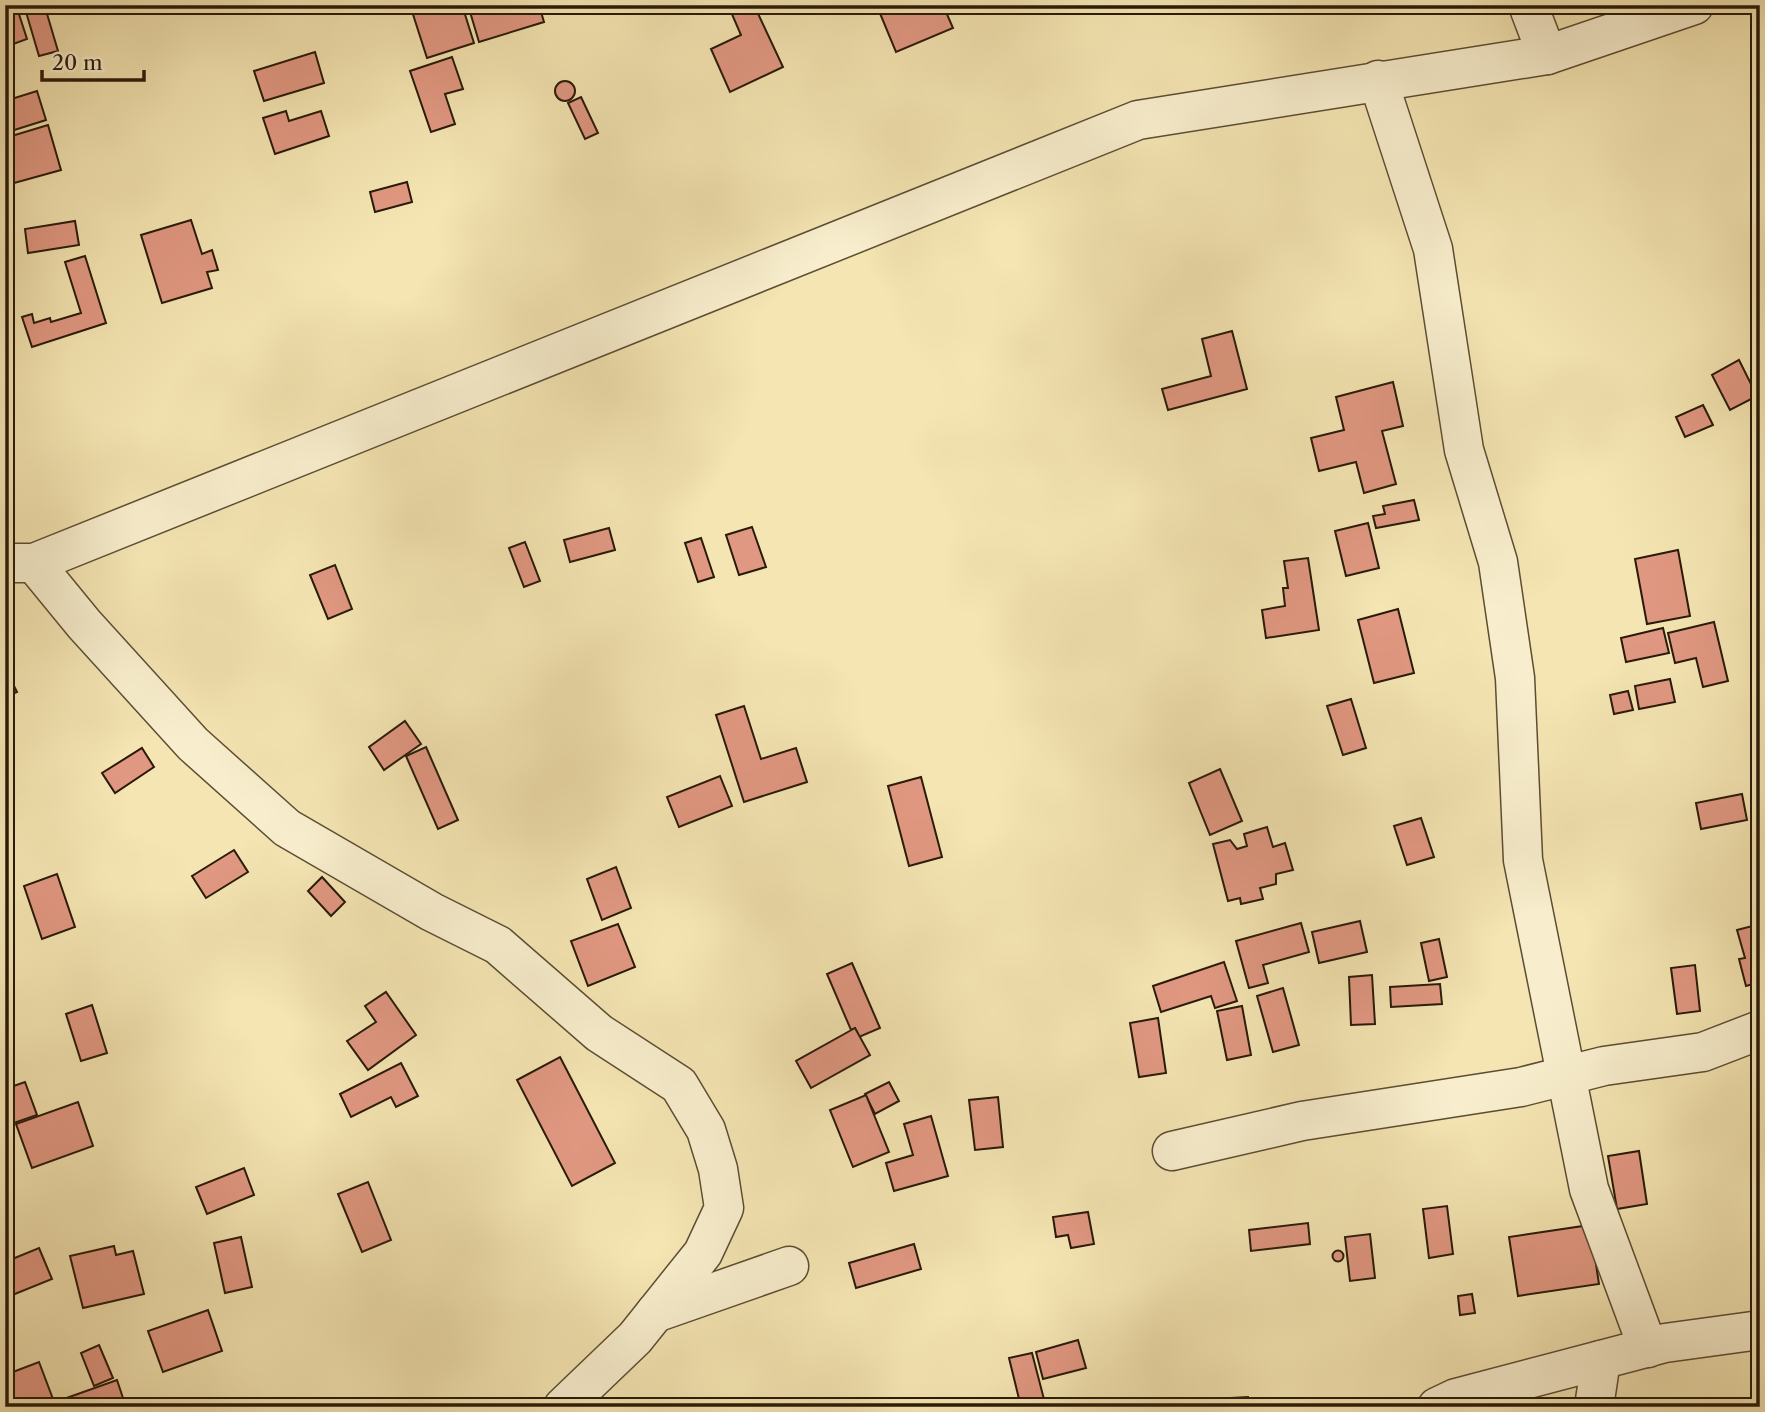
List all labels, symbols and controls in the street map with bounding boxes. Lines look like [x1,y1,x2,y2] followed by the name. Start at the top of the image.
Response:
[42,38,144,82] scale bar
[52,50,103,75] text: 20 m

